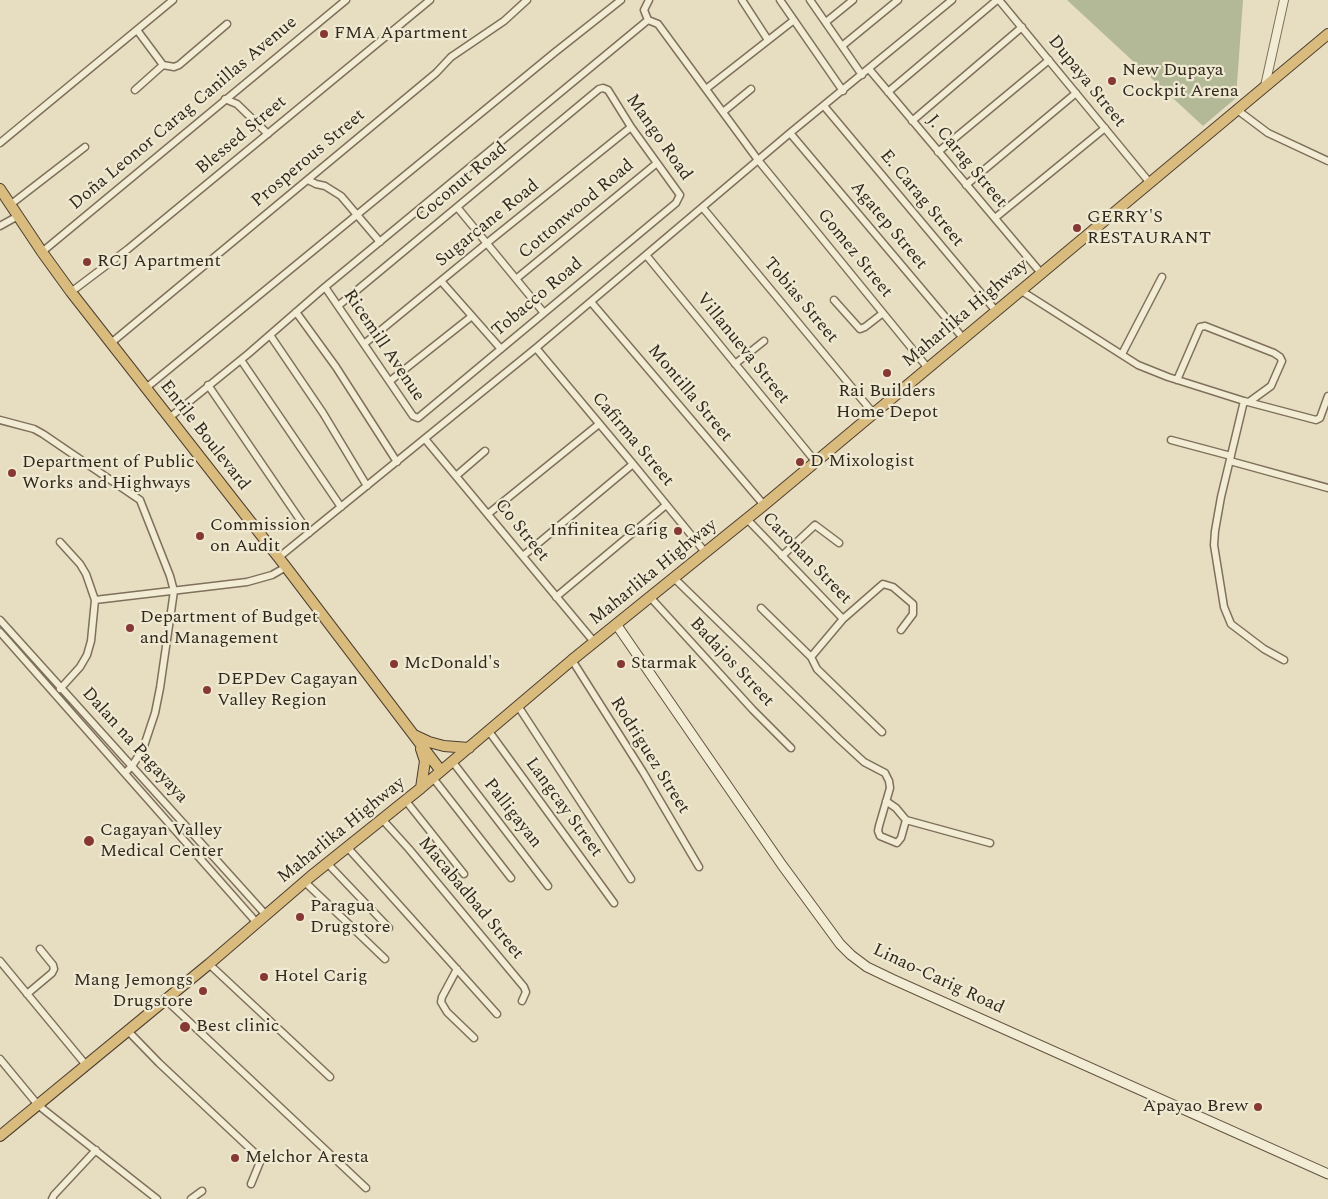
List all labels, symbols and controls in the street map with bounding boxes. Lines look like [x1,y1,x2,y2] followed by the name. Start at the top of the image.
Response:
[66,12,302,216] street label: Doña Leonor Carag Canillas Avenue
[334,23,468,45] place label: FMA Apartment
[318,28,330,40] marker: FMA Apartment
[1042,32,1130,132] street label: Dupaya Street
[1122,60,1239,102] place label: New Dupaya Cockpit Arena
[1106,75,1118,87] marker: New Dupaya Cockpit Arena
[620,90,696,186] street label: Mango Road
[192,92,292,180] street label: Blessed Street
[248,105,370,213] street label: Prosperous Street
[921,111,1011,213] street label: J. Carag Street
[412,138,512,228] street label: Coconut Road
[874,146,968,252] street label: E. Carag Street
[515,155,639,265] street label: Cottonwood Road
[432,176,544,272] street label: Sugarcane Road
[845,177,931,275] street label: Agatep Street
[812,205,896,303] street label: Gomez Street
[1087,207,1211,250] place label: GERRY'S RESTAURANT
[1071,222,1083,234] marker: GERRY'S RESTAURANT
[97,251,221,273] place label: RCJ Apartment
[488,254,588,342] street label: Tobacco Road
[758,254,842,348] street label: Tobias Street
[899,255,1033,373] street label: Maharlika Highway
[81,256,93,268] marker: RCJ Apartment
[338,286,428,406] street label: Ricemill Avenue
[691,289,793,409] street label: Villanueva Street
[642,341,736,447] street label: Montilla Street
[881,367,893,379] marker: Rai Builders Home Depot
[154,377,254,495] street label: Enrile Boulevard
[836,381,938,424] place label: Rai Builders Home Depot
[586,388,678,492] street label: Cafirma Street
[810,451,914,473] place label: D Mixologist
[22,452,195,494] place label: Department of Public Works and Highways
[794,456,806,468] marker: D Mixologist
[6,467,18,479] marker: Department of Public Works and Highways
[489,495,553,567] street label: Co Street
[757,508,855,610] street label: Caronan Street
[210,515,310,558] place label: Commission on Audit
[586,515,722,631] street label: Maharlika Highway
[550,520,668,542] place label: Infinitea Carig
[672,525,684,537] marker: Infinitea Carig
[194,530,206,542] marker: Commission on Audit
[140,607,318,650] place label: Department of Budget and Management
[684,614,778,712] street label: Badajos Street
[124,622,136,634] marker: Department of Budget and Management
[404,653,500,675] place label: McDonald's
[631,653,697,675] place label: Starmak
[388,658,400,670] marker: McDonald's
[615,658,627,670] marker: Starmak
[217,669,358,712] place label: DEPDev Cagayan Valley Region
[76,684,192,808] street label: Dalan na Pagayaya
[201,684,213,696] marker: DEPDev Cagayan Valley Region
[604,694,694,818] street label: Rodriguez Street
[520,754,606,862] street label: Langcay Street
[274,773,410,889] street label: Maharlika Highway
[478,775,546,853] street label: Palligayan
[100,820,223,862] place label: Cagayan Valley Medical Center
[412,833,528,965] street label: Macabadbad Street
[82,834,96,848] marker: Cagayan Valley Medical Center
[310,896,390,939] place label: Paragua Drugstore
[294,911,306,923] marker: Paragua Drugstore
[869,940,1007,1020] street label: Linao-Carig Road
[274,966,368,988] place label: Hotel Carig
[74,970,193,1012] place label: Mang Jemongs Drugstore
[258,971,270,983] marker: Hotel Carig
[197,985,209,997] marker: Mang Jemongs Drugstore
[196,1016,279,1038] place label: Best clinic
[178,1020,192,1034] marker: Best clinic
[1143,1096,1248,1118] place label: Apayao Brew
[1252,1101,1264,1113] marker: Apayao Brew
[245,1147,369,1169] place label: Melchor Aresta
[229,1152,241,1164] marker: Melchor Aresta

